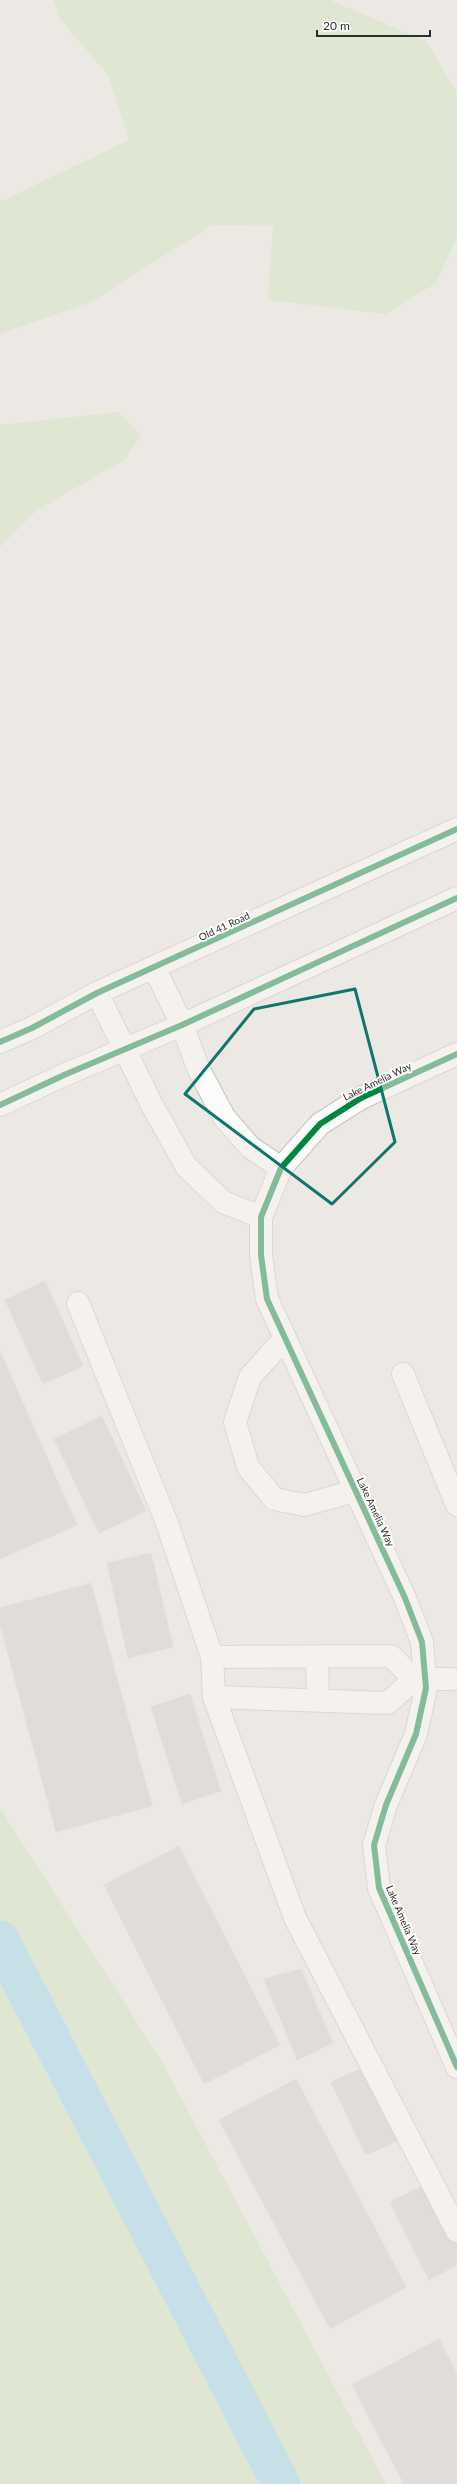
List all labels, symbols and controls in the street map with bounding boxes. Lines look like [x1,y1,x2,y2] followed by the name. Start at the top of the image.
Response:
[317,12,430,38] scale bar
[323,18,350,33] text: 20 m
[197,909,251,943] street label: Old 41 Road
[341,1059,414,1103] street label: Lake Amelia Way
[355,1476,398,1549] street label: Lake Amelia Way
[384,1883,424,1957] street label: Lake Amelia Way

